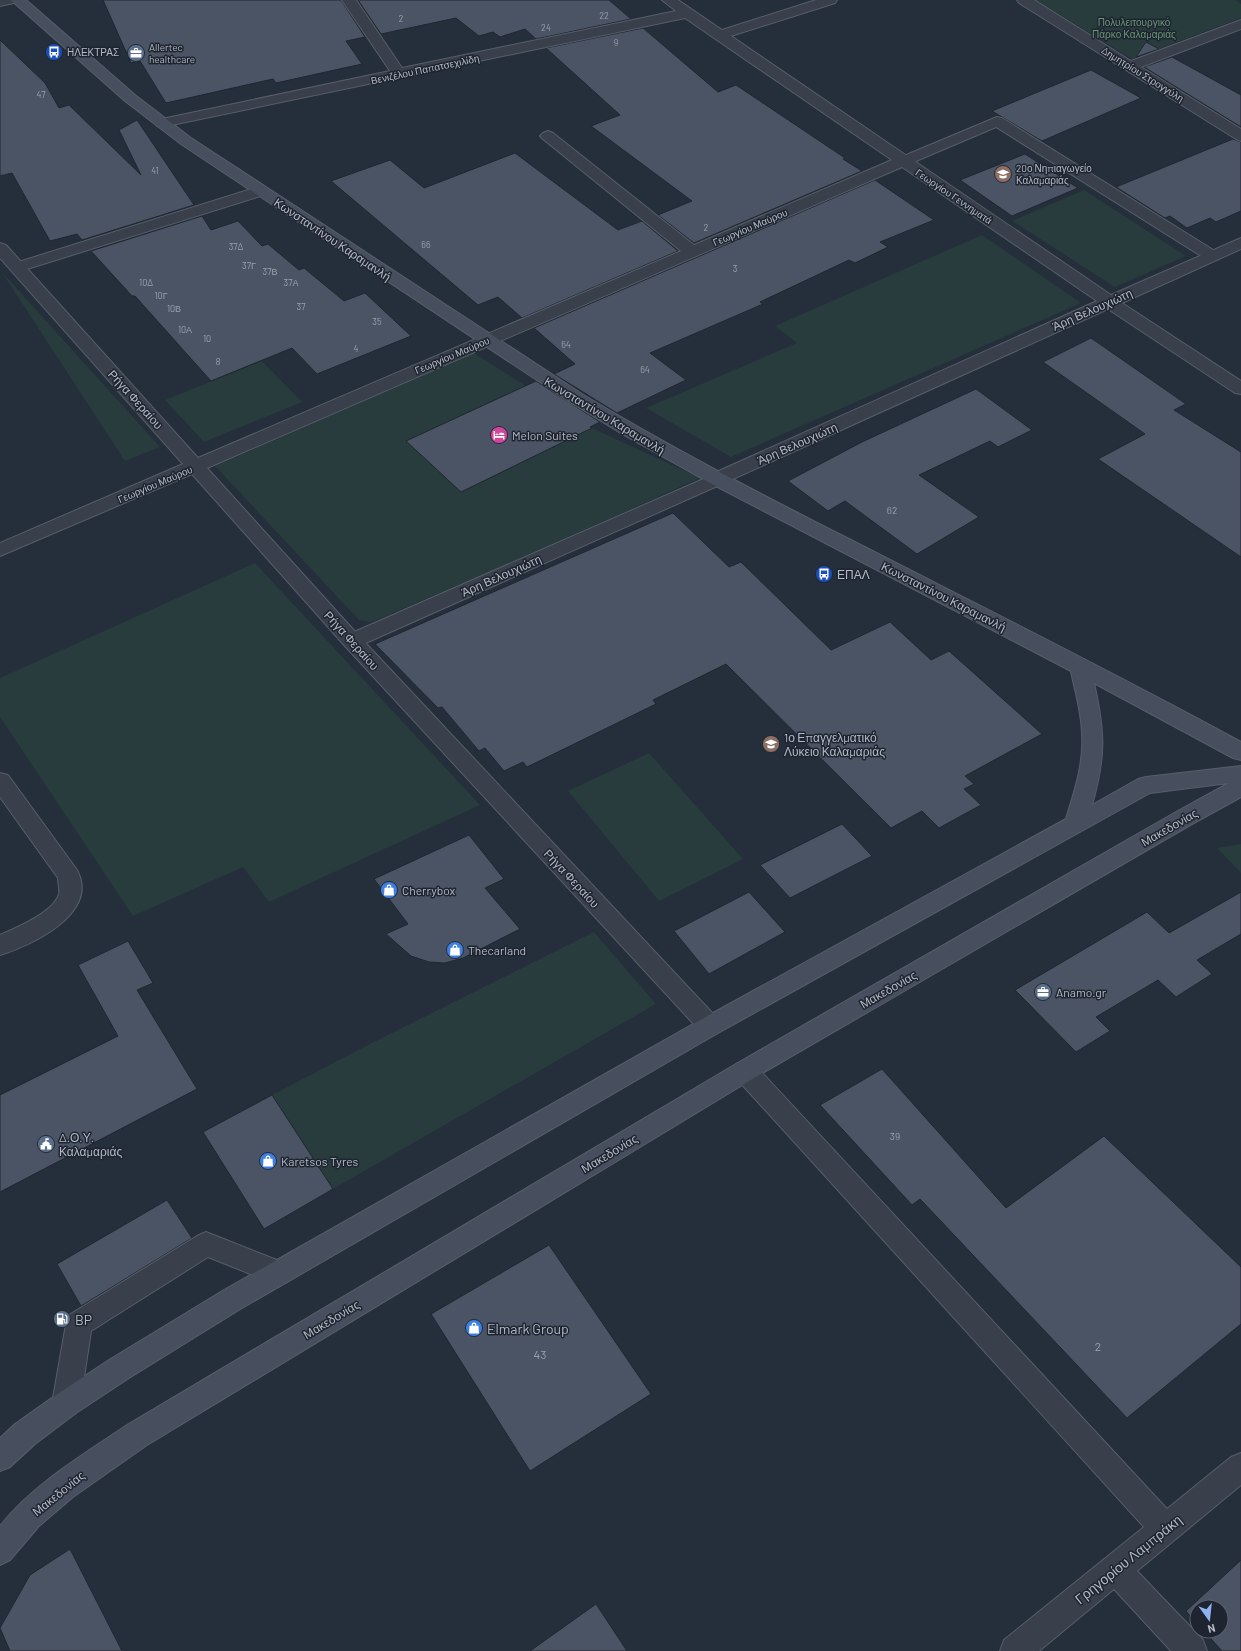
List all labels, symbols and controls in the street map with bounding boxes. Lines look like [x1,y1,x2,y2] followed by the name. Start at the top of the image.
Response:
[599,10,609,21] house number: 22
[399,13,404,24] house number: 2
[1092,16,1176,40] park label: Πολυλειτουργικό Πάρκο Καλαμαριάς
[541,22,551,33] house number: 24
[614,37,619,48] house number: 9
[149,41,195,65] place label: Allertec healthcare
[44,42,64,62] bus stop icon: ΗΛΕΚΤΡΑΣ
[126,43,146,63] office icon: Allertec healthcare
[1100,44,1186,104] street label: Δημητρίου Στρογγύλη
[67,46,119,58] place label: ΗΛΕΚΤΡΑΣ
[370,52,481,87] street label: Βενιζέλου Παπατσεχιλίδη
[37,89,46,100] house number: 47
[1016,162,1092,186] place label: 20ο Νηπιαγωγείο Καλαμαριάς
[993,164,1013,184] school or university icon: 20ο Νηπιαγωγείο Καλαμαριάς
[151,165,159,176] house number: 41
[913,166,995,226] street label: Γεωργίου Γεννηματά
[271,195,394,284] street label: Κωνσταντίνου Καραμανλή
[711,206,789,248] street label: Γεωργίου Μαύρου
[704,222,709,233] house number: 2
[421,239,431,250] house number: 66
[229,241,244,252] house number: 37Δ
[242,260,256,271] house number: 37Γ
[733,263,738,274] house number: 3
[263,266,277,277] house number: 37Β
[139,277,153,288] house number: 10Δ
[284,277,298,288] house number: 37Α
[1050,285,1134,334] street label: Άρη Βελουχιώτη
[154,290,168,301] house number: 10Γ
[297,301,306,312] house number: 37
[167,303,181,314] house number: 10Β
[372,316,382,327] house number: 35
[178,324,192,335] house number: 10Α
[203,333,211,344] house number: 10
[413,334,491,376] street label: Γεωργίου Μαύρου
[561,339,571,350] house number: 64
[354,343,359,354] house number: 4
[216,356,221,367] house number: 8
[640,364,650,375] house number: 64
[105,367,166,432] street label: Ρήγα Φεραίου
[542,373,668,457] street label: Κωνσταντίνου Καραμανλή
[755,419,839,468] street label: Άρη Βελουχιώτη
[489,425,509,445] hotel icon: Melon Suites
[512,428,578,442] place label: Melon Suites
[116,463,194,505] street label: Γεωργίου Μαύρου
[887,504,897,516] house number: 62
[459,551,543,600] street label: Άρη Βελουχιώτη
[879,558,1009,634] street label: Κωνσταντίνου Καραμανλή
[814,564,834,584] bus stop icon: ΕΠΑΛ
[837,567,870,581] place label: ΕΠΑΛ
[321,608,382,673] street label: Ρήγα Φεραίου
[784,730,885,759] place label: 1ο Επαγγελματικό Λύκειο Καλαμαριάς
[761,734,781,754] school or university icon: 1ο Επαγγελματικό Λύκειο Καλαμαριάς
[1138,805,1200,850] street label: Μακεδονίας
[541,846,603,911] street label: Ρήγα Φεραίου
[379,880,399,900] shop icon: Cherrybox
[402,883,456,897] place label: Cherrybox
[445,940,465,960] shop icon: Thecarland
[468,943,526,957] place label: Thecarland
[857,967,919,1012] street label: Μακεδονίας
[1033,982,1053,1002] office icon: Anamo.gr
[1056,985,1107,999] place label: Anamo.gr
[59,1130,122,1159] place label: Δ.Ο.Υ. Καλαμαριάς
[890,1130,900,1142] house number: 39
[578,1131,640,1176] street label: Μακεδονίας
[36,1134,56,1154] public building icon: Δ.Ο.Υ. Καλαμαριάς
[258,1151,278,1171] shop icon: Karetsos Tyres
[281,1154,358,1168] place label: Karetsos Tyres
[300,1297,362,1342] street label: Μακεδονίας
[52,1309,72,1329] fuel station icon: BP
[75,1311,92,1328] place label: BP
[464,1318,484,1338] shop icon: Elmark Group
[487,1320,569,1337] place label: Elmark Group
[1095,1339,1101,1353] house number: 2
[534,1347,546,1361] house number: 43
[29,1468,88,1519] street label: Μακεδονίας
[1071,1511,1185,1607] street label: Γρηγορίου Λαμπράκη
[1189,1599,1229,1639] north arrow
[1206,1622,1217,1636] text: N

